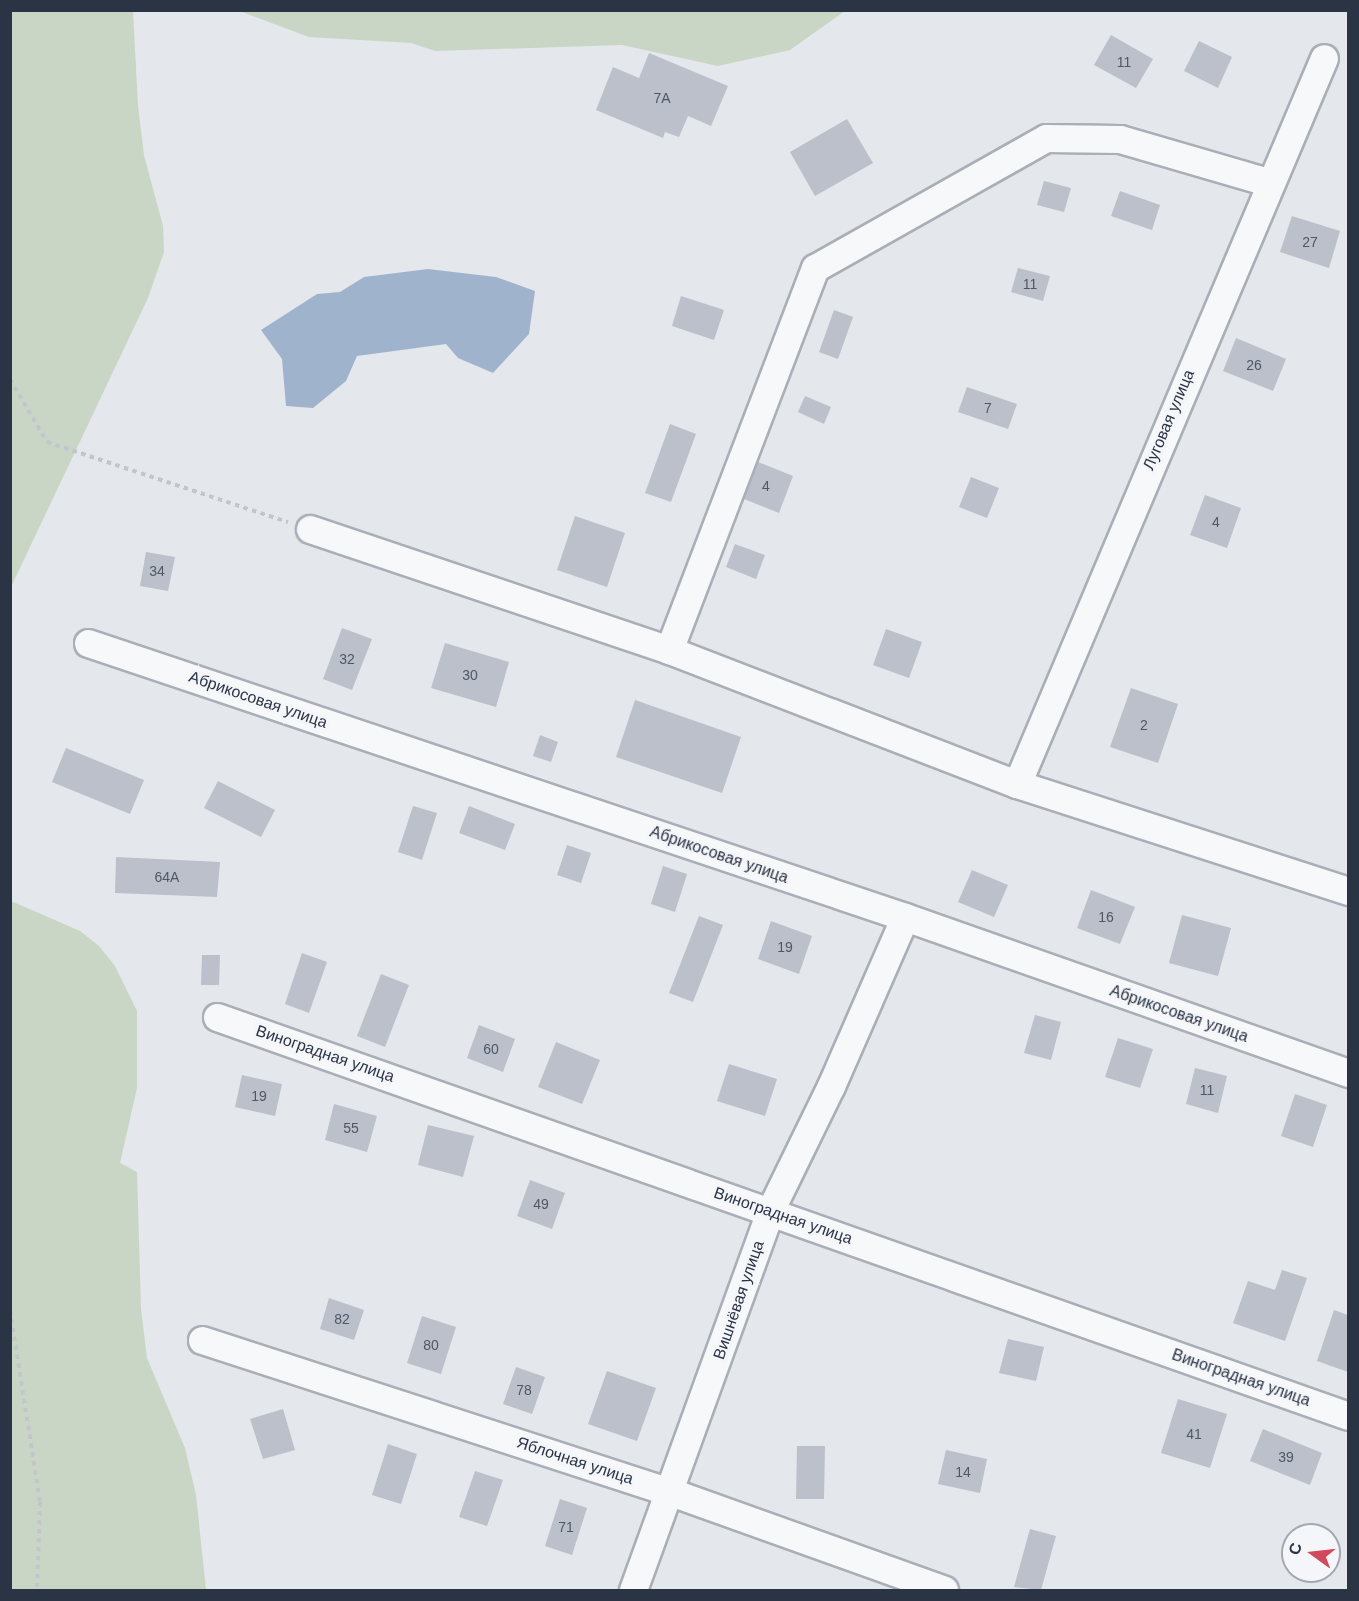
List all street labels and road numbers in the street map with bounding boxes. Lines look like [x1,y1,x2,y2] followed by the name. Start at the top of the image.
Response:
[1139,367,1199,473] street label: Луговая улица
[186,667,330,733] street label: Абрикосовая улица
[647,822,791,888] street label: Абрикосовая улица
[1107,981,1251,1047] street label: Абрикосовая улица
[253,1021,397,1087] street label: Виноградная улица
[711,1183,855,1249] street label: Виноградная улица
[710,1238,768,1362] street label: Вишнёвая улица
[1169,1345,1313,1411] street label: Виноградная улица
[514,1433,636,1489] street label: Яблочная улица

